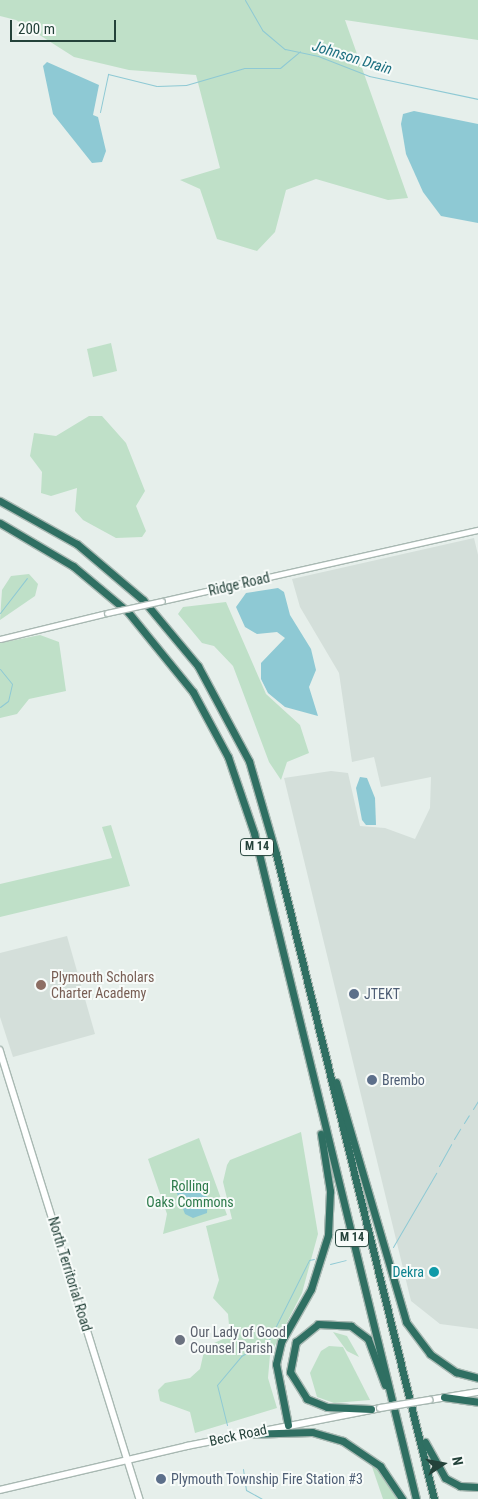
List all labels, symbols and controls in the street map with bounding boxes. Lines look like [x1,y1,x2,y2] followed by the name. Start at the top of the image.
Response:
[12,10,119,42] scale bar
[18,20,55,38] text: 200 m
[310,37,394,79] water label: Johnson Drain
[207,569,271,599] street label: Ridge Road
[240,838,274,856] road number: M 14
[51,969,154,1002] place label: Plymouth Scholars Charter Academy
[35,979,47,991] marker: Plymouth Scholars Charter Academy
[364,986,400,1002] place label: JTEKT
[348,988,360,1000] marker: JTEKT
[382,1072,425,1088] place label: Brembo
[366,1074,378,1086] marker: Brembo
[146,1178,234,1210] park label: Rolling Oaks Commons
[45,1215,95,1333] street label: North Territorial Road
[334,1228,370,1248] road number: M 14
[392,1264,424,1280] place label: Dekra
[428,1266,440,1278] marker: Dekra
[190,1324,286,1356] place label: Our Lady of Good Counsel Parish
[174,1334,186,1346] marker: Our Lady of Good Counsel Parish
[208,1421,268,1449] street label: Beck Road
[418,1439,468,1489] north arrow
[449,1455,466,1467] text: N
[171,1471,363,1487] place label: Plymouth Township Fire Station #3
[155,1473,167,1485] marker: Plymouth Township Fire Station #3

